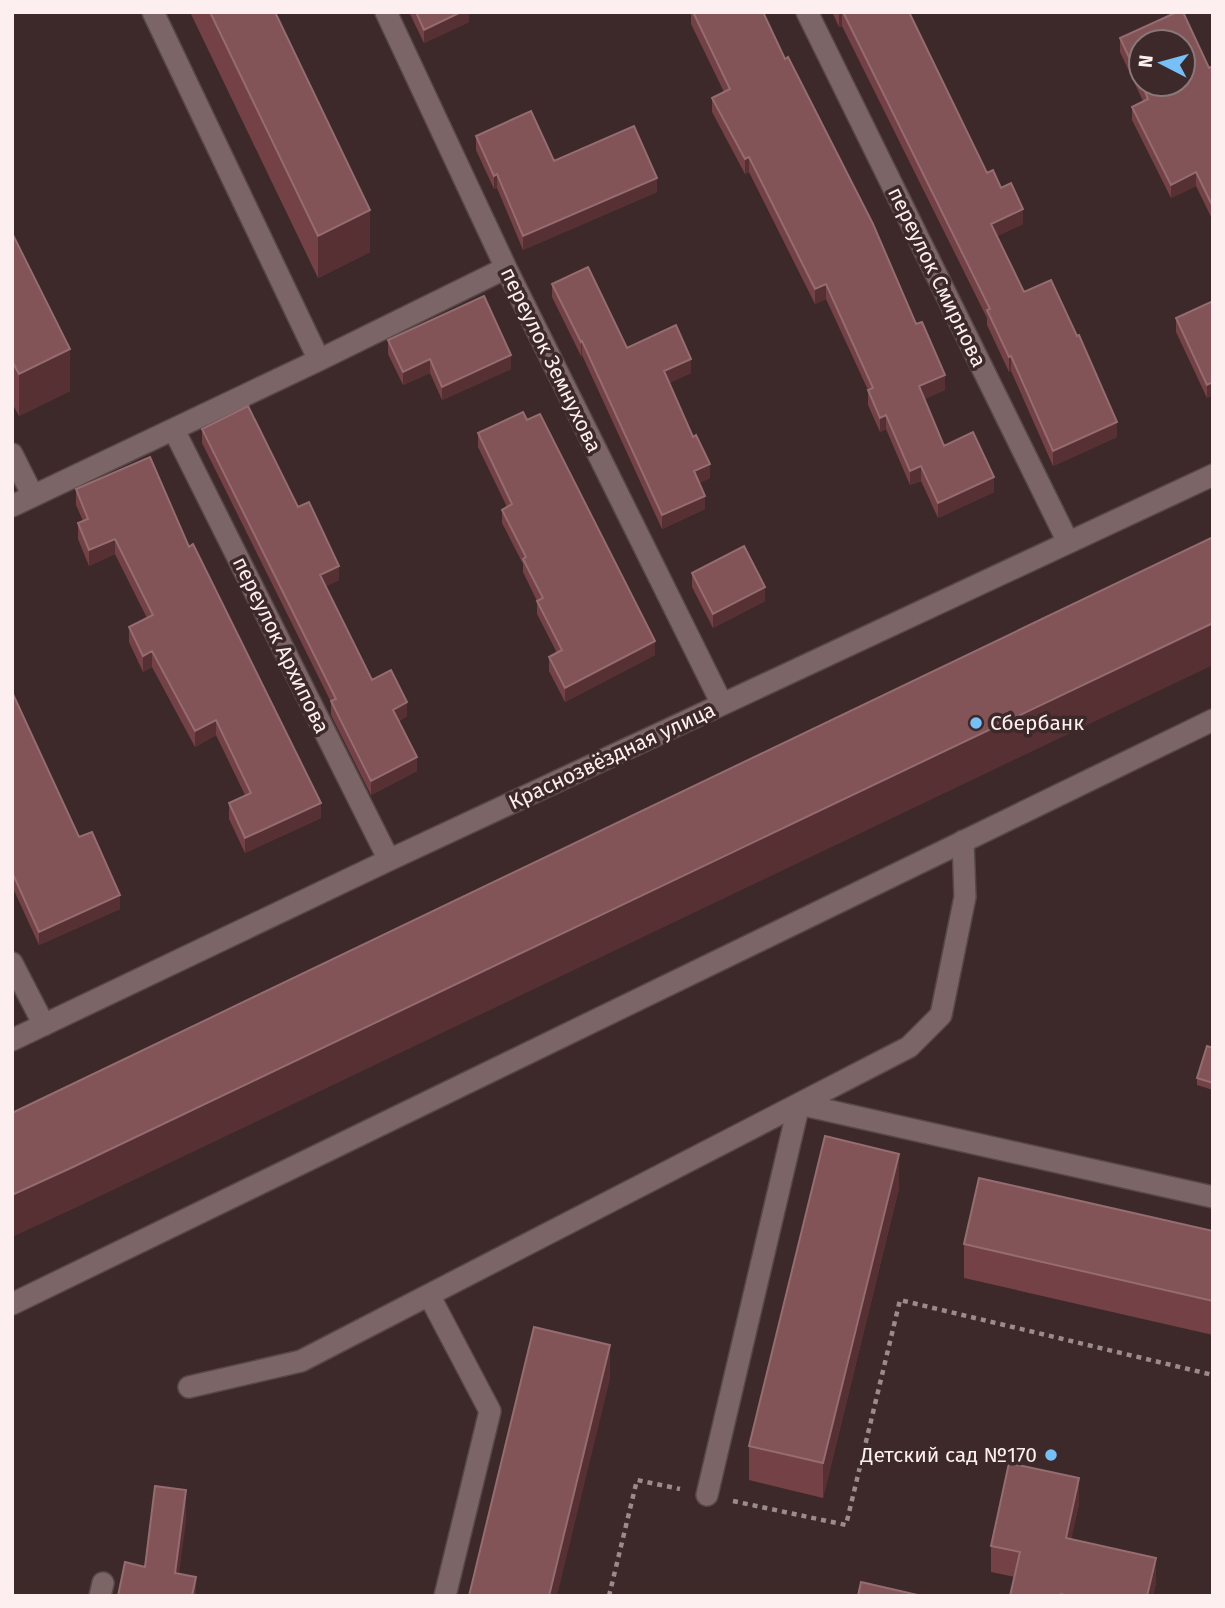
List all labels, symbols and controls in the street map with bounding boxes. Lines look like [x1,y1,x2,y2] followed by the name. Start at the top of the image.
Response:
[1127,28,1197,98] north arrow
[1133,54,1158,69] text: N
[882,183,992,371] street label: переулок Смирнова
[495,263,607,457] street label: переулок Земнухова
[227,552,335,738] street label: переулок Архипова
[505,697,719,815] street label: Краснозвёздная улица
[990,710,1084,736] place label: Сбербанк
[968,715,984,731] marker: Сбербанк
[860,1442,1037,1468] place label: Детский сад №170
[1043,1447,1059,1463] marker: Детский сад №170

